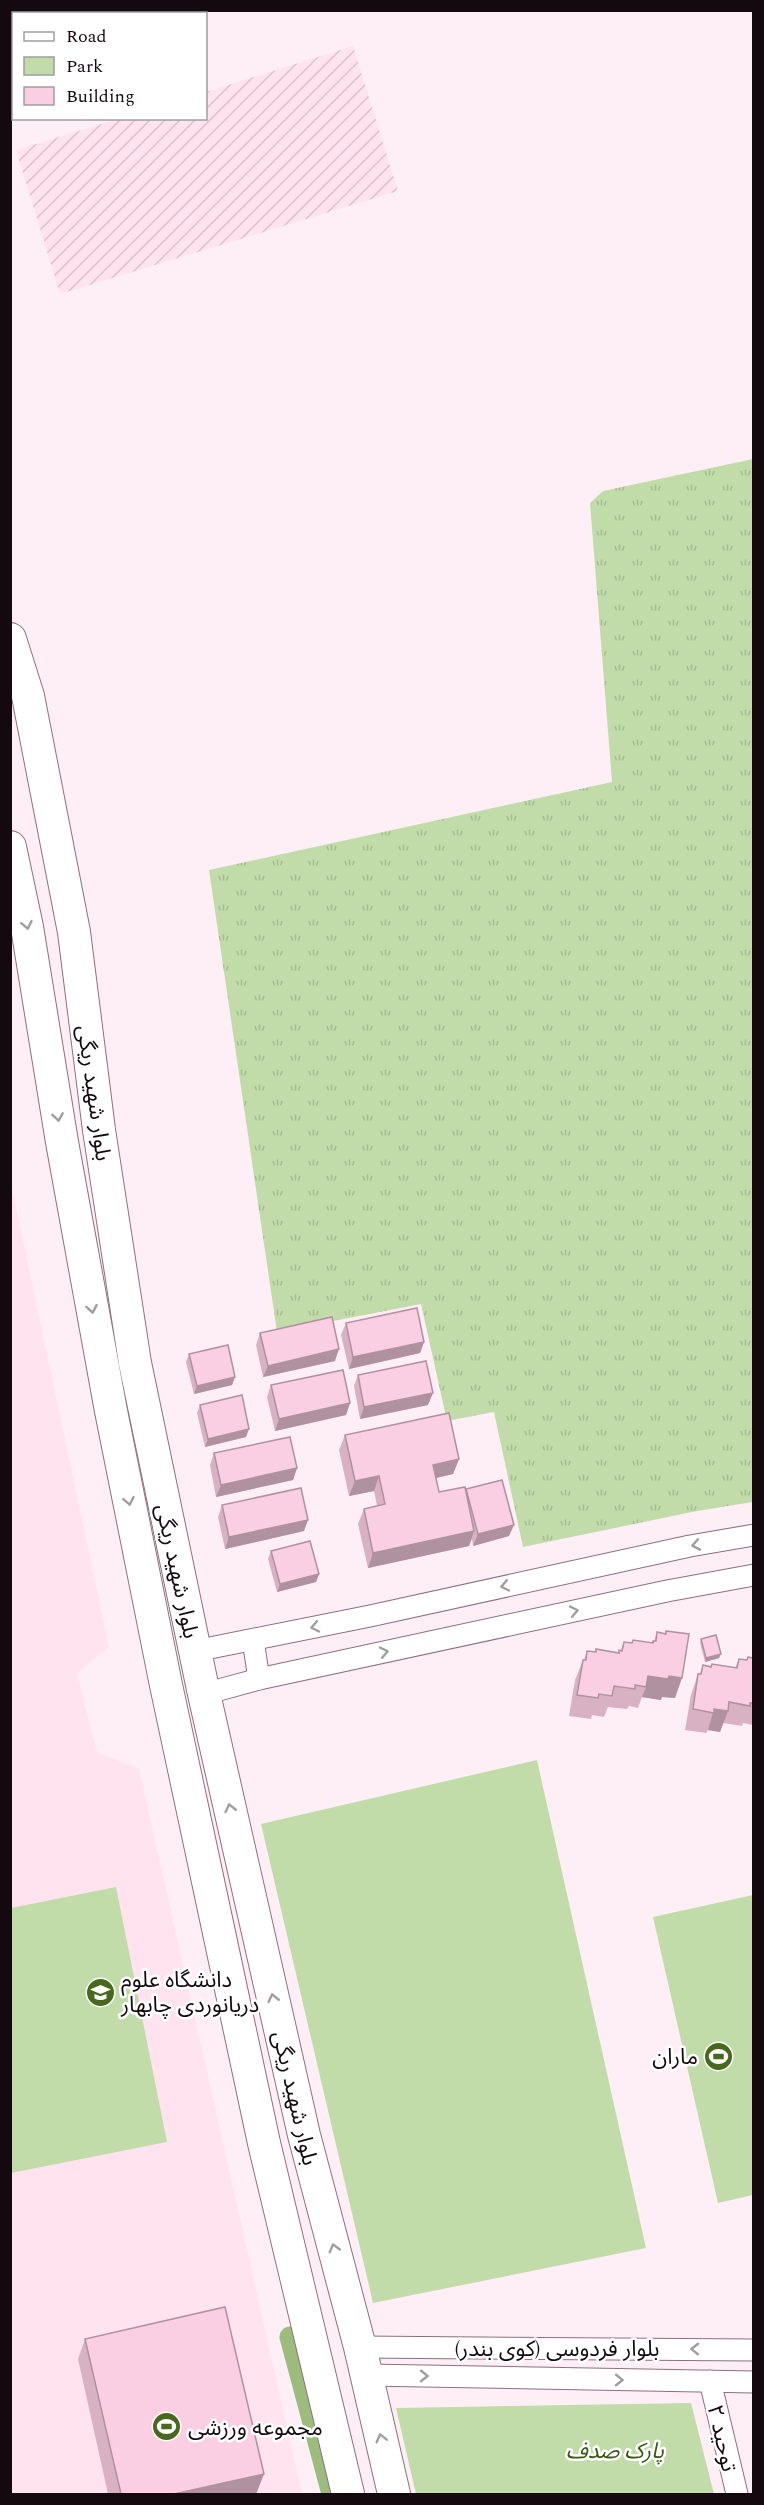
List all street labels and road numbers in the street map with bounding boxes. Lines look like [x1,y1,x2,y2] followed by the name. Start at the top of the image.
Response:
[68,1023,119,1163] street label: بلوار شهید ریگی
[146,1501,207,1642] street label: بلوار شهید ریگی
[263,2028,326,2169] street label: بلوار شهید ریگی
[455,2333,659,2366] street label: بلوار فردوسی (کوی بندر)
[698,2402,745,2475] street label: توحید ۲

